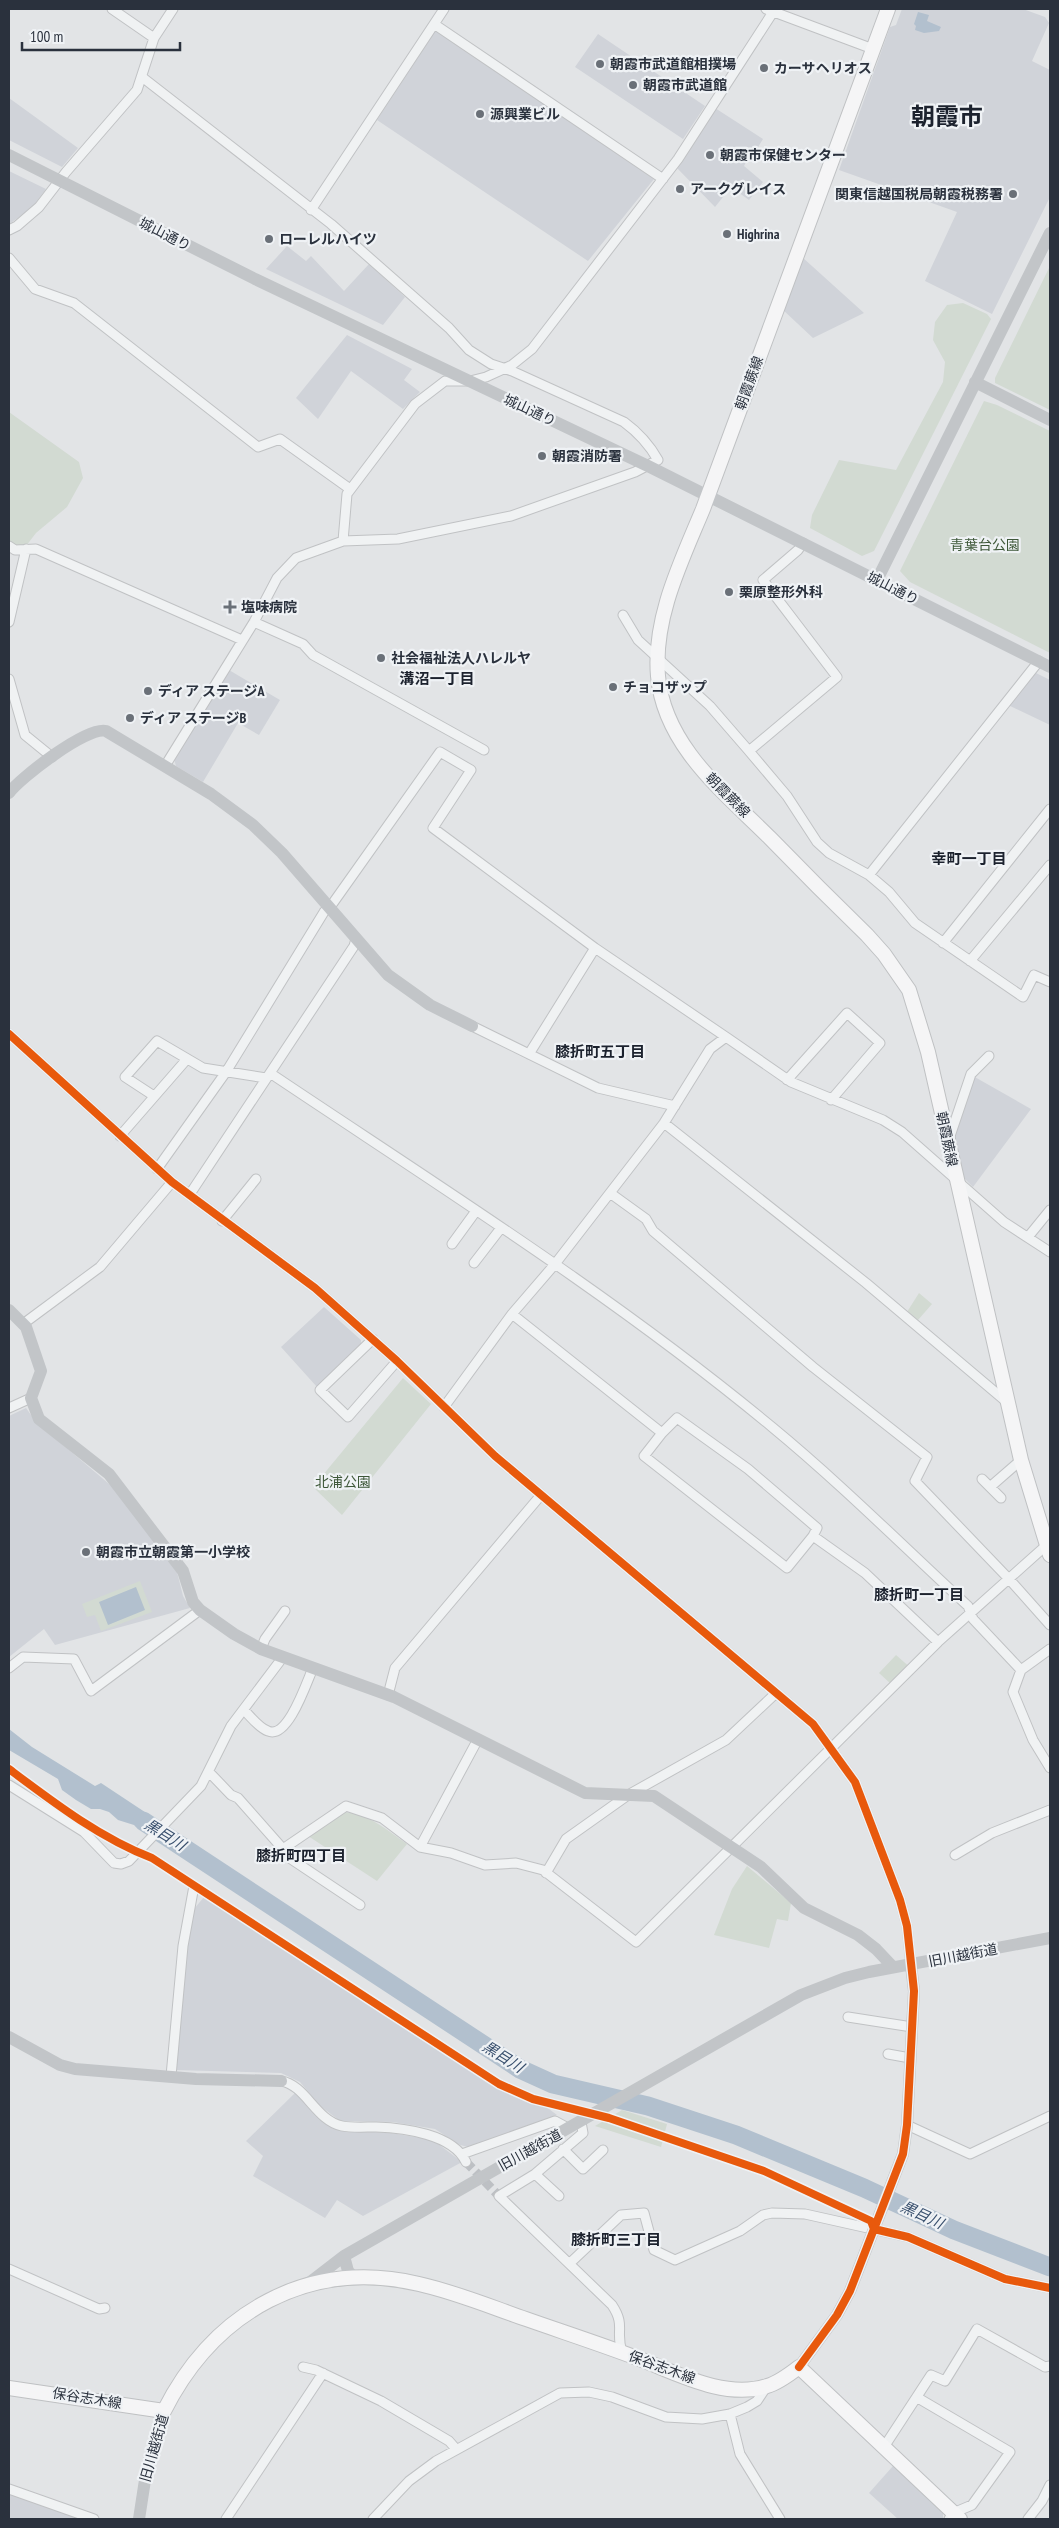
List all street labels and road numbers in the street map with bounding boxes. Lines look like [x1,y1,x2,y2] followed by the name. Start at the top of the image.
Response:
[136,213,194,255] street label: 城山通り
[731,354,767,412] street label: 朝霞蕨線
[501,390,559,430] street label: 城山通り
[864,567,922,609] street label: 城山通り
[702,769,754,821] street label: 朝霞蕨線
[932,1110,962,1168] street label: 朝霞蕨線
[927,1939,999,1971] street label: 旧川越街道
[495,2125,565,2175] street label: 旧川越街道
[626,2347,698,2387] street label: 保谷志木線
[51,2384,123,2412] street label: 保谷志木線
[136,2412,172,2484] street label: 旧川越街道

